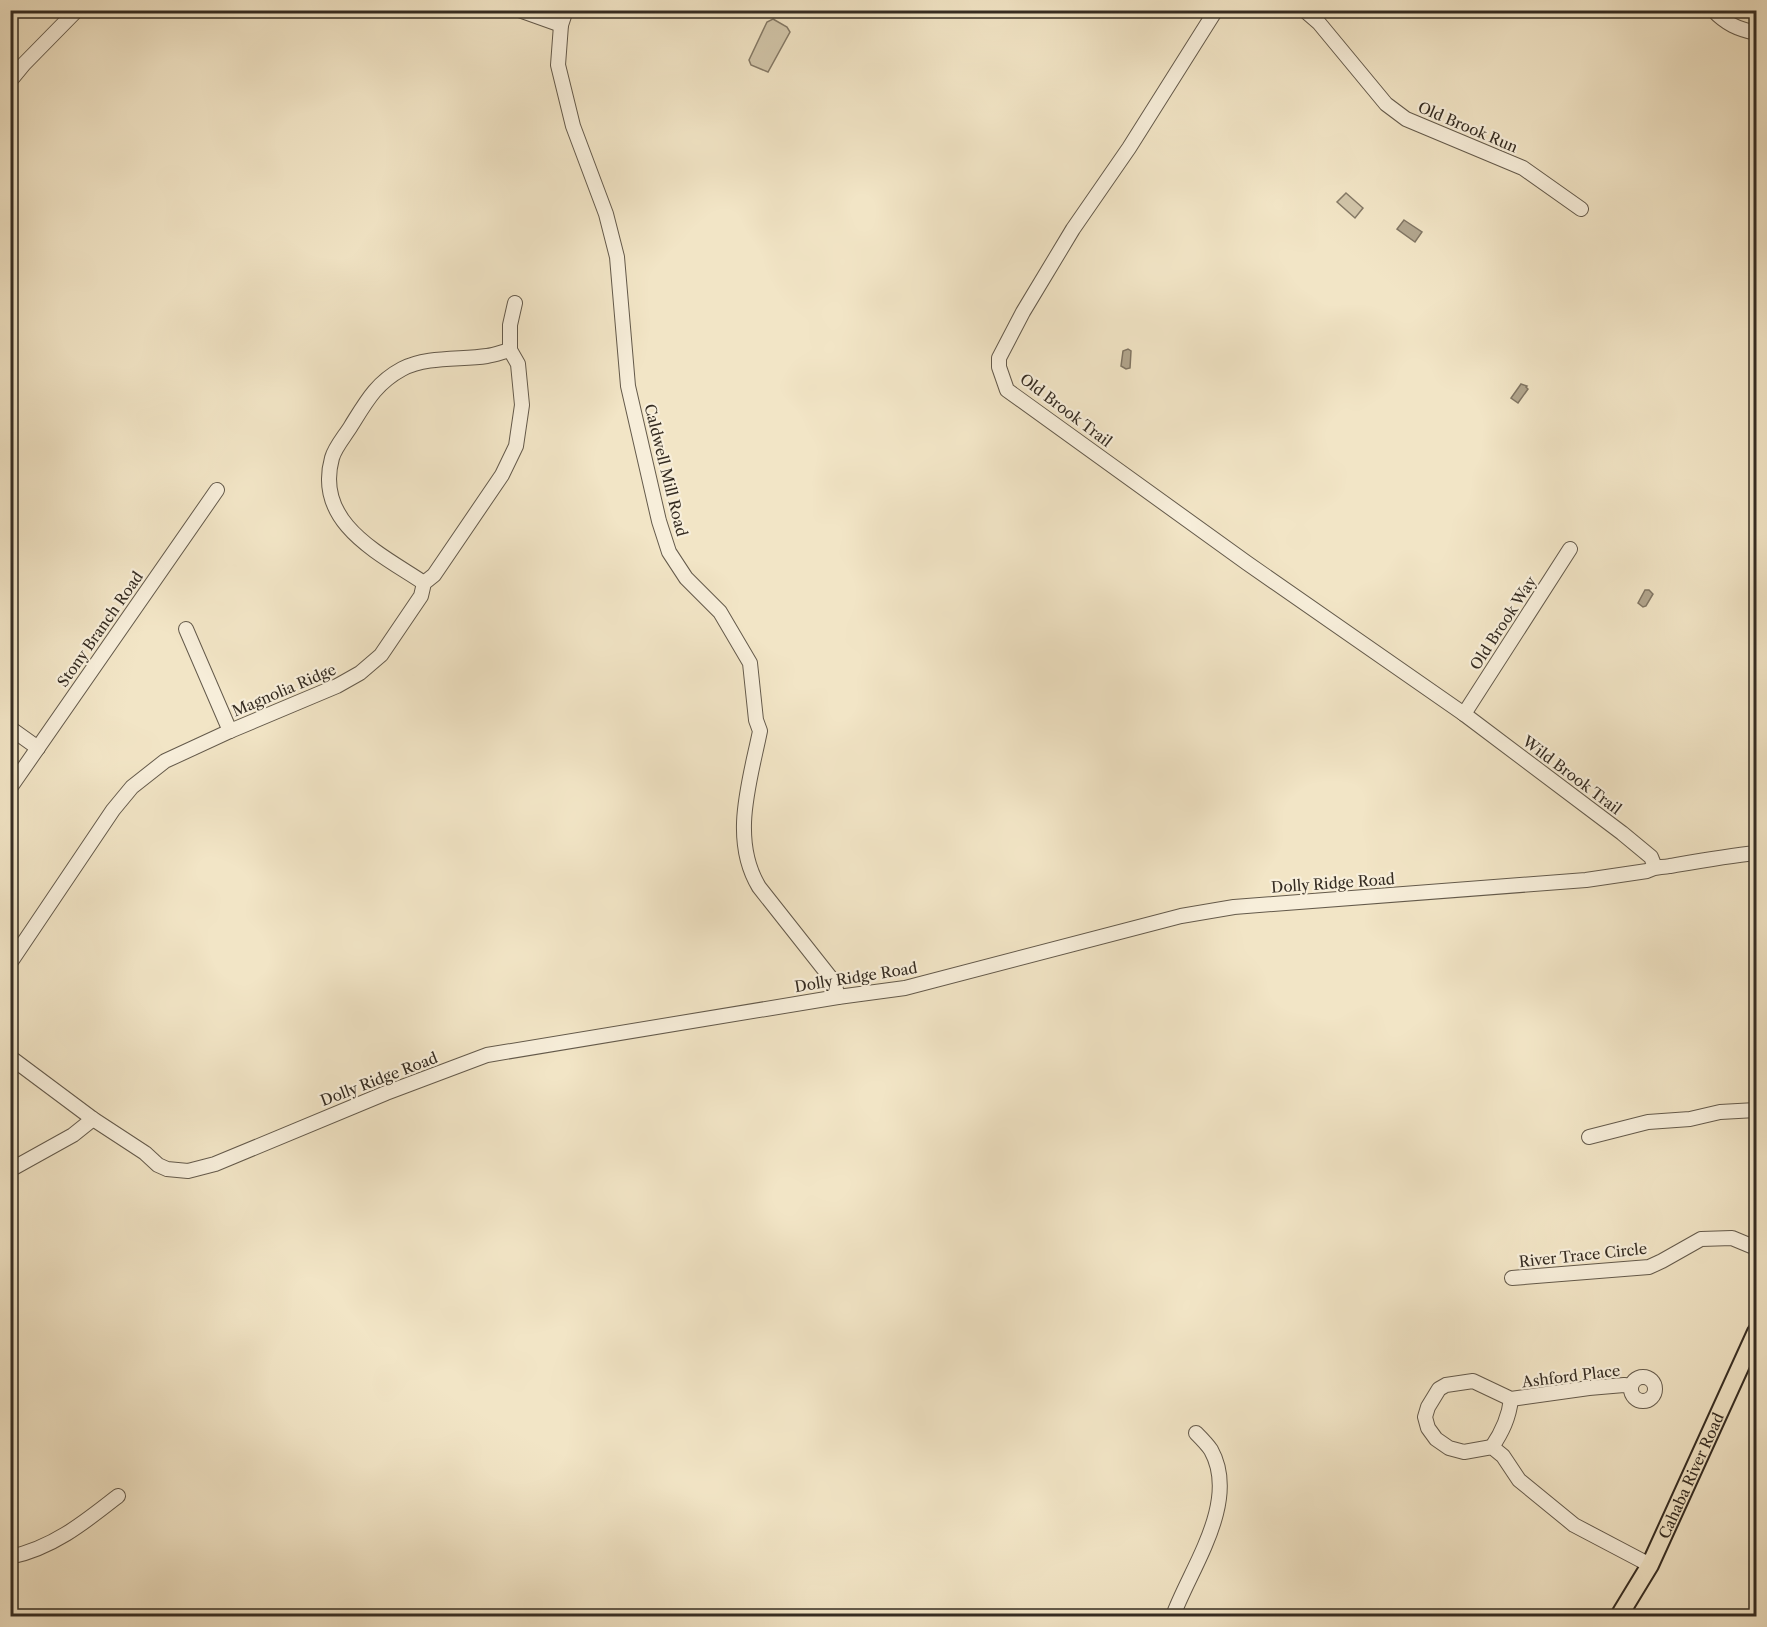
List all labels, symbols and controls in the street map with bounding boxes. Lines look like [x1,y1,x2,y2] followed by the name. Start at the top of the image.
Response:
[1415,97,1521,157] street label: Old Brook Run
[1016,369,1116,451] street label: Old Brook Trail
[640,402,692,538] street label: Caldwell Mill Road
[53,568,147,690] street label: Stony Branch Road
[1466,572,1541,673] street label: Old Brook Way
[229,660,339,720] street label: Magnolia Ridge
[1518,731,1626,819] street label: Wild Brook Trail
[1270,869,1396,897] street label: Dolly Ridge Road
[793,958,919,996] street label: Dolly Ridge Road
[318,1048,440,1110] street label: Dolly Ridge Road
[1518,1239,1648,1271] street label: River Trace Circle
[1520,1361,1621,1392] street label: Ashford Place
[1654,1410,1728,1541] street label: Cahaba River Road

